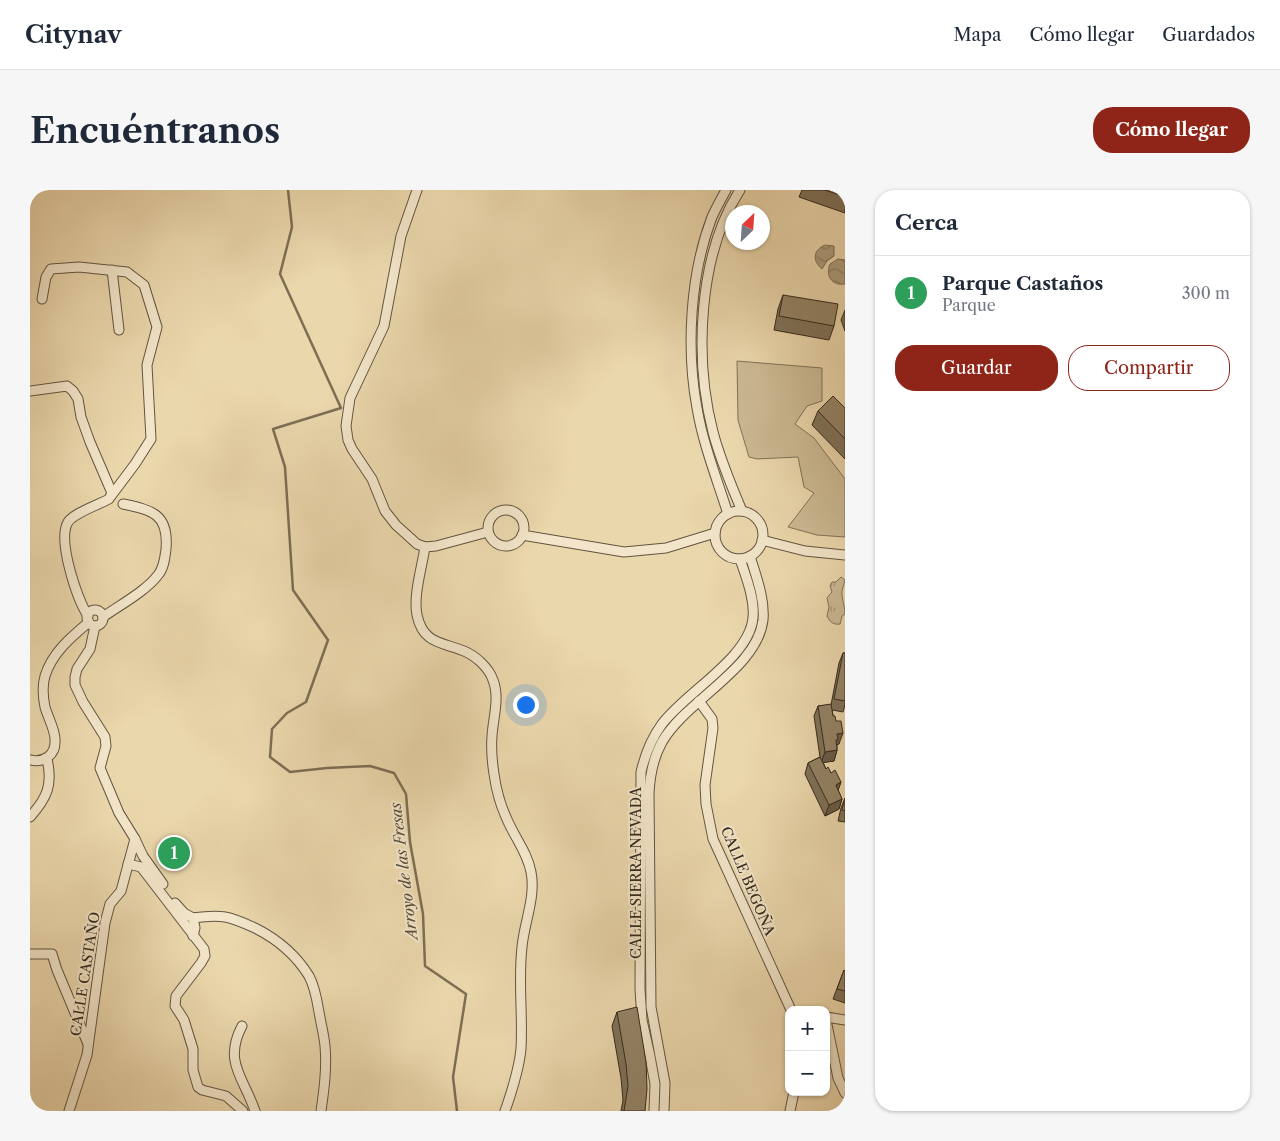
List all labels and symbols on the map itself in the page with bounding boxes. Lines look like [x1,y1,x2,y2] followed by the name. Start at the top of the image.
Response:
[725,205,770,250] north arrow
[513,692,539,718] your location
[627,786,645,959] street label: CALLE SIERRA NEVADA
[386,801,422,943] water label: Arroyo de las Fresas
[717,823,780,939] street label: CALLE BEGOÑA
[158,834,190,872] pin: 1
[65,911,104,1037] street label: CALLE CASTAÑO

